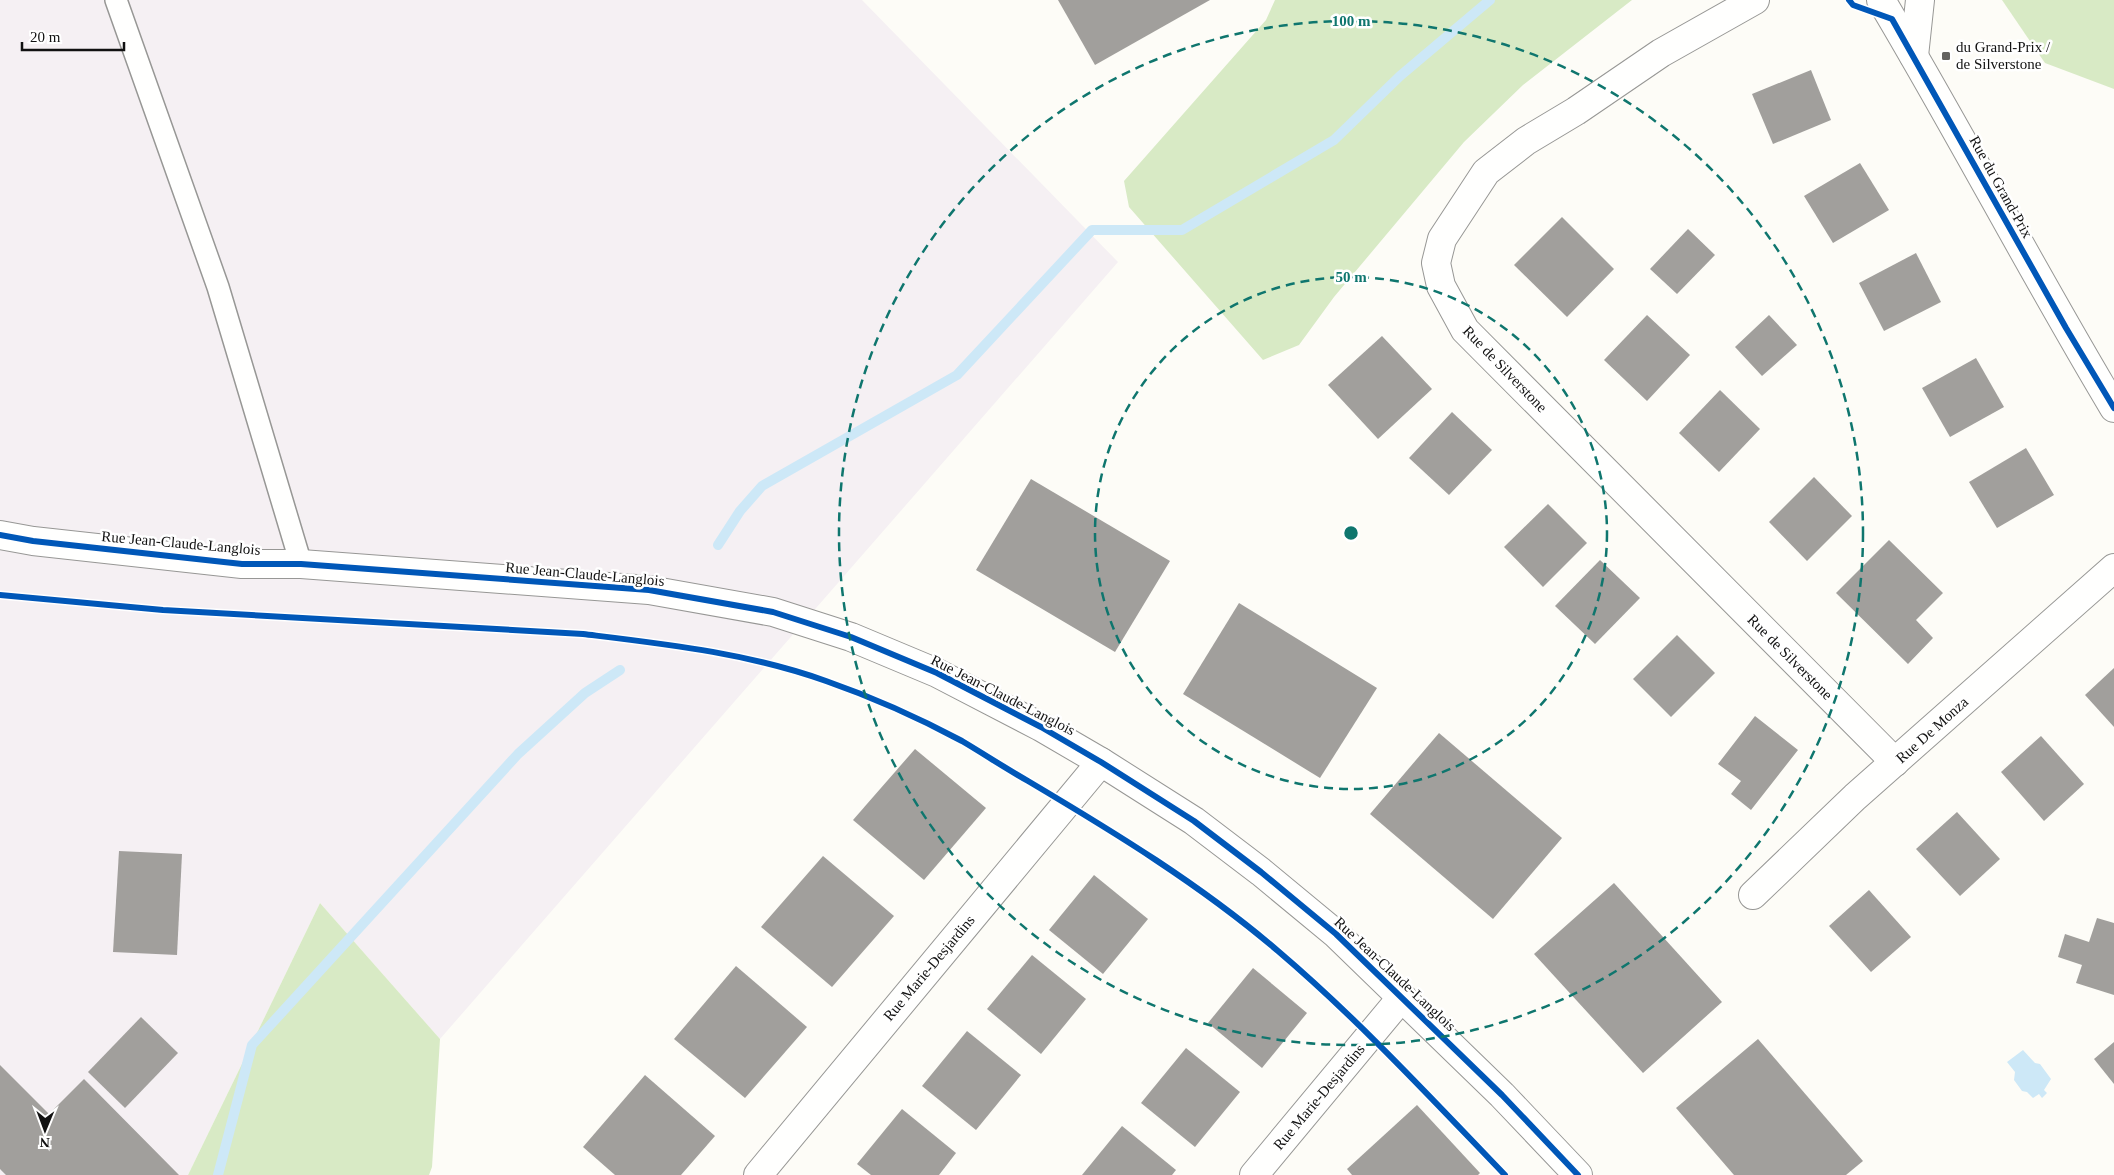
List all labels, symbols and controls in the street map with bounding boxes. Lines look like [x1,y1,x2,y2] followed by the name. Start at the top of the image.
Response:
[1332,13,1371,29] text: 100 m
[22,20,125,52] scale bar
[30,29,61,45] text: 20 m
[1956,39,2051,72] place label: du Grand-Prix / de Silverstone
[1940,50,1952,62] marker: du Grand-Prix / de Silverstone
[1966,133,2036,241] street label: Rue du Grand-Prix
[1335,269,1367,285] text: 50 m
[1460,323,1550,416] street label: Rue de Silverstone
[1342,524,1360,542] centre of rings
[101,528,261,558] street label: Rue Jean-Claude-Langlois
[505,559,665,589] street label: Rue Jean-Claude-Langlois
[1744,611,1836,703] street label: Rue de Silverstone
[928,652,1078,738] street label: Rue Jean-Claude-Langlois
[1893,693,1971,766] street label: Rue De Monza
[880,912,978,1024] street label: Rue Marie-Desjardins
[1331,914,1459,1034] street label: Rue Jean-Claude-Langlois
[1270,1041,1368,1153] street label: Rue Marie-Desjardins
[20,1105,70,1155] north arrow
[40,1135,50,1150] text: N

